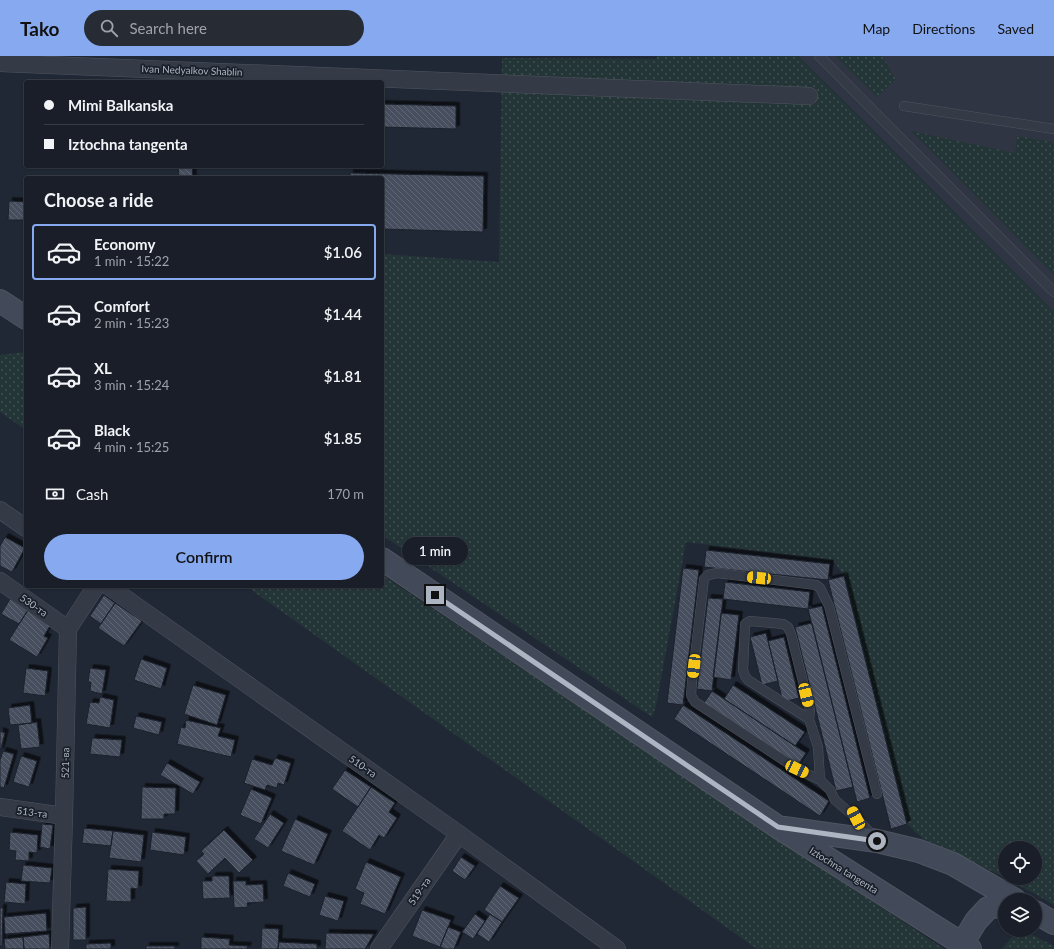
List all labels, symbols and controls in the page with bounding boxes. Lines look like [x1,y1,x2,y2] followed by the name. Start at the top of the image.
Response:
[84,10,364,46] search box
[20,17,60,40] text: Tako
[98,17,120,39] icon: search
[130,19,207,37] text: Search here
[863,20,890,37] text: Map
[912,20,975,37] text: Directions
[997,20,1034,37] text: Saved
[141,62,243,78] street label: Ivan Nedyalkov Shablin
[68,96,173,114] text: Mimi Balkanska
[68,135,188,153] text: Iztochna tangenta
[44,189,153,211] text: Choose a ride
[46,234,82,270] icon: car
[94,235,155,253] text: Economy
[324,243,362,261] text: $1.06
[94,253,169,269] text: 1 min · 15:22
[46,296,82,332] icon: car
[94,297,150,315] text: Comfort
[324,305,362,323] text: $1.44
[94,315,169,331] text: 2 min · 15:23
[46,358,82,394] icon: car
[94,359,112,377] text: XL
[324,367,362,385] text: $1.81
[94,377,169,393] text: 3 min · 15:24
[46,420,82,456] icon: car
[94,421,130,439] text: Black
[324,429,362,447] text: $1.85
[94,439,169,455] text: 4 min · 15:25
[44,483,66,505] icon: cash
[76,485,108,503] text: Cash
[327,486,364,502] text: 170 m
[44,534,364,580] button: Confirm
[402,537,468,565] callout: 1 min
[419,543,451,559] text: 1 min
[746,571,772,585] car
[426,586,444,604] route end
[18,591,50,619] street label: 530-та
[687,653,701,679] car
[797,682,815,708] car
[59,747,71,779] street label: 521-ва
[347,752,379,780] street label: 510-та
[784,758,810,780] car
[16,804,48,820] street label: 513-та
[845,805,867,831] car
[868,832,886,850] route start
[998,841,1042,937] map controls
[998,841,1042,885] button: locate
[808,844,880,896] street label: Iztochna tangenta
[405,875,433,907] street label: 519-та
[998,893,1042,937] button: layers

